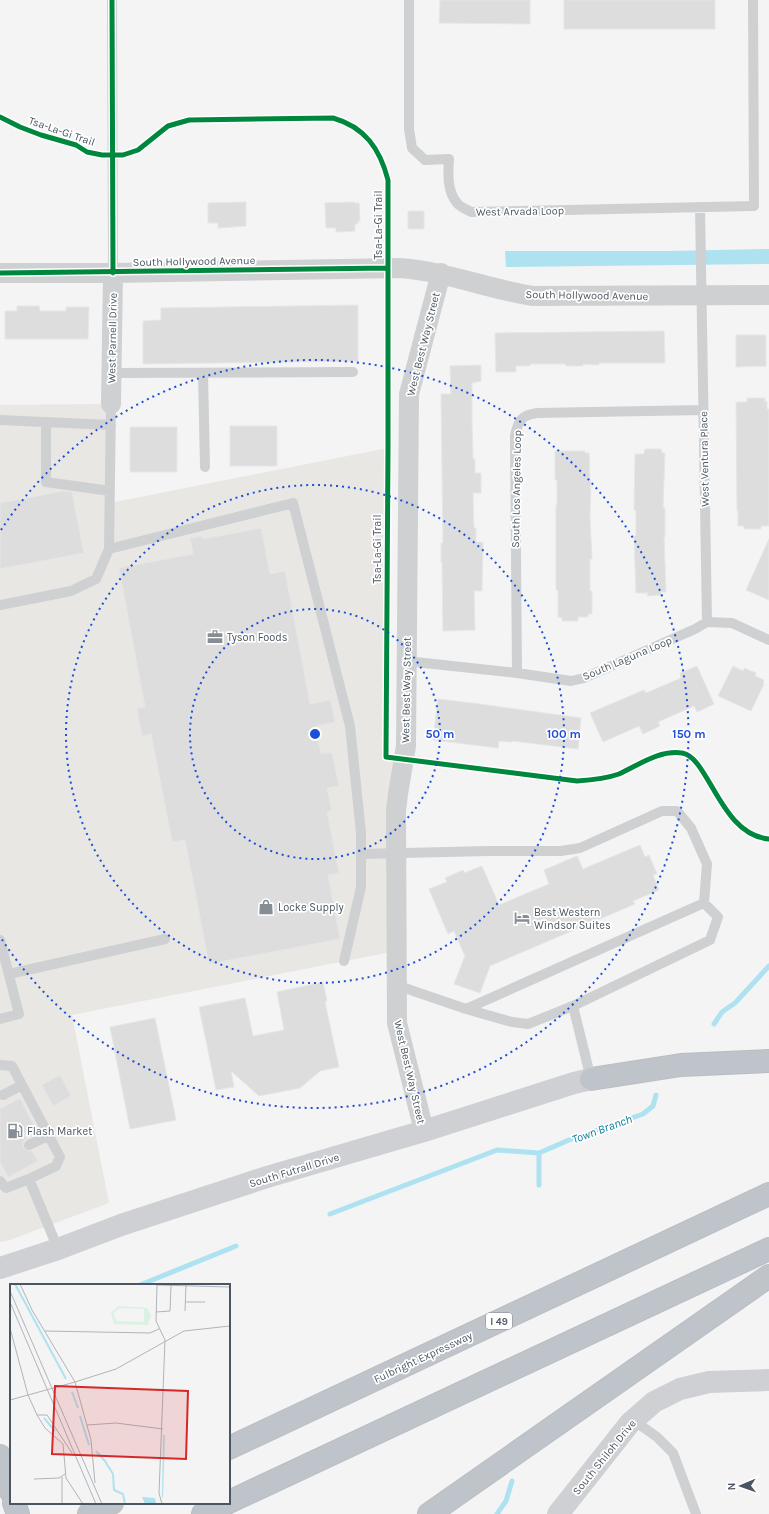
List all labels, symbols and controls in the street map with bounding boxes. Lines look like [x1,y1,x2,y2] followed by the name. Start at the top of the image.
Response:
[27,114,97,149] street label: Tsa-La-Gi Trail
[372,190,385,260] street label: Tsa-La-Gi Trail
[476,204,564,219] street label: West Arvada Loop
[133,254,256,269] street label: South Hollywood Avenue
[526,288,649,303] street label: South Hollywood Avenue
[404,291,443,397] street label: West Best Way Street
[105,292,120,383] street label: West Parnell Drive
[697,411,712,507] street label: West Ventura Place
[509,430,524,548] street label: South Los Angeles Loop
[371,514,384,584] street label: Tsa-La-Gi Trail
[206,628,224,646] office icon: Tyson Foods
[227,631,288,644] place label: Tyson Foods
[581,634,674,683] street label: South Laguna Loop
[399,637,414,743] street label: West Best Way Street
[308,727,322,741] centre of rings
[426,727,455,741] text: 50 m
[547,727,581,741] text: 100 m
[672,727,706,741] text: 150 m
[257,898,275,916] shop icon: Locke Supply
[278,901,344,914] place label: Locke Supply
[534,906,611,932] place label: Best Western Windsor Suites
[513,909,531,927] hotel icon: Best Western Windsor Suites
[391,1019,428,1125] street label: West Best Way Street
[570,1112,634,1146] water label: Town Branch
[6,1122,24,1140] fuel station icon: Flash Market
[27,1125,92,1138] place label: Flash Market
[248,1150,341,1190] street label: South Futrall Drive
[10,1284,230,1504] inset map
[486,1313,512,1329] road number: I 49
[372,1329,475,1386] street label: Fulbright Expressway
[570,1417,639,1498] street label: South Shiloh Drive
[721,1466,761,1506] north arrow
[725,1482,738,1491] text: N

